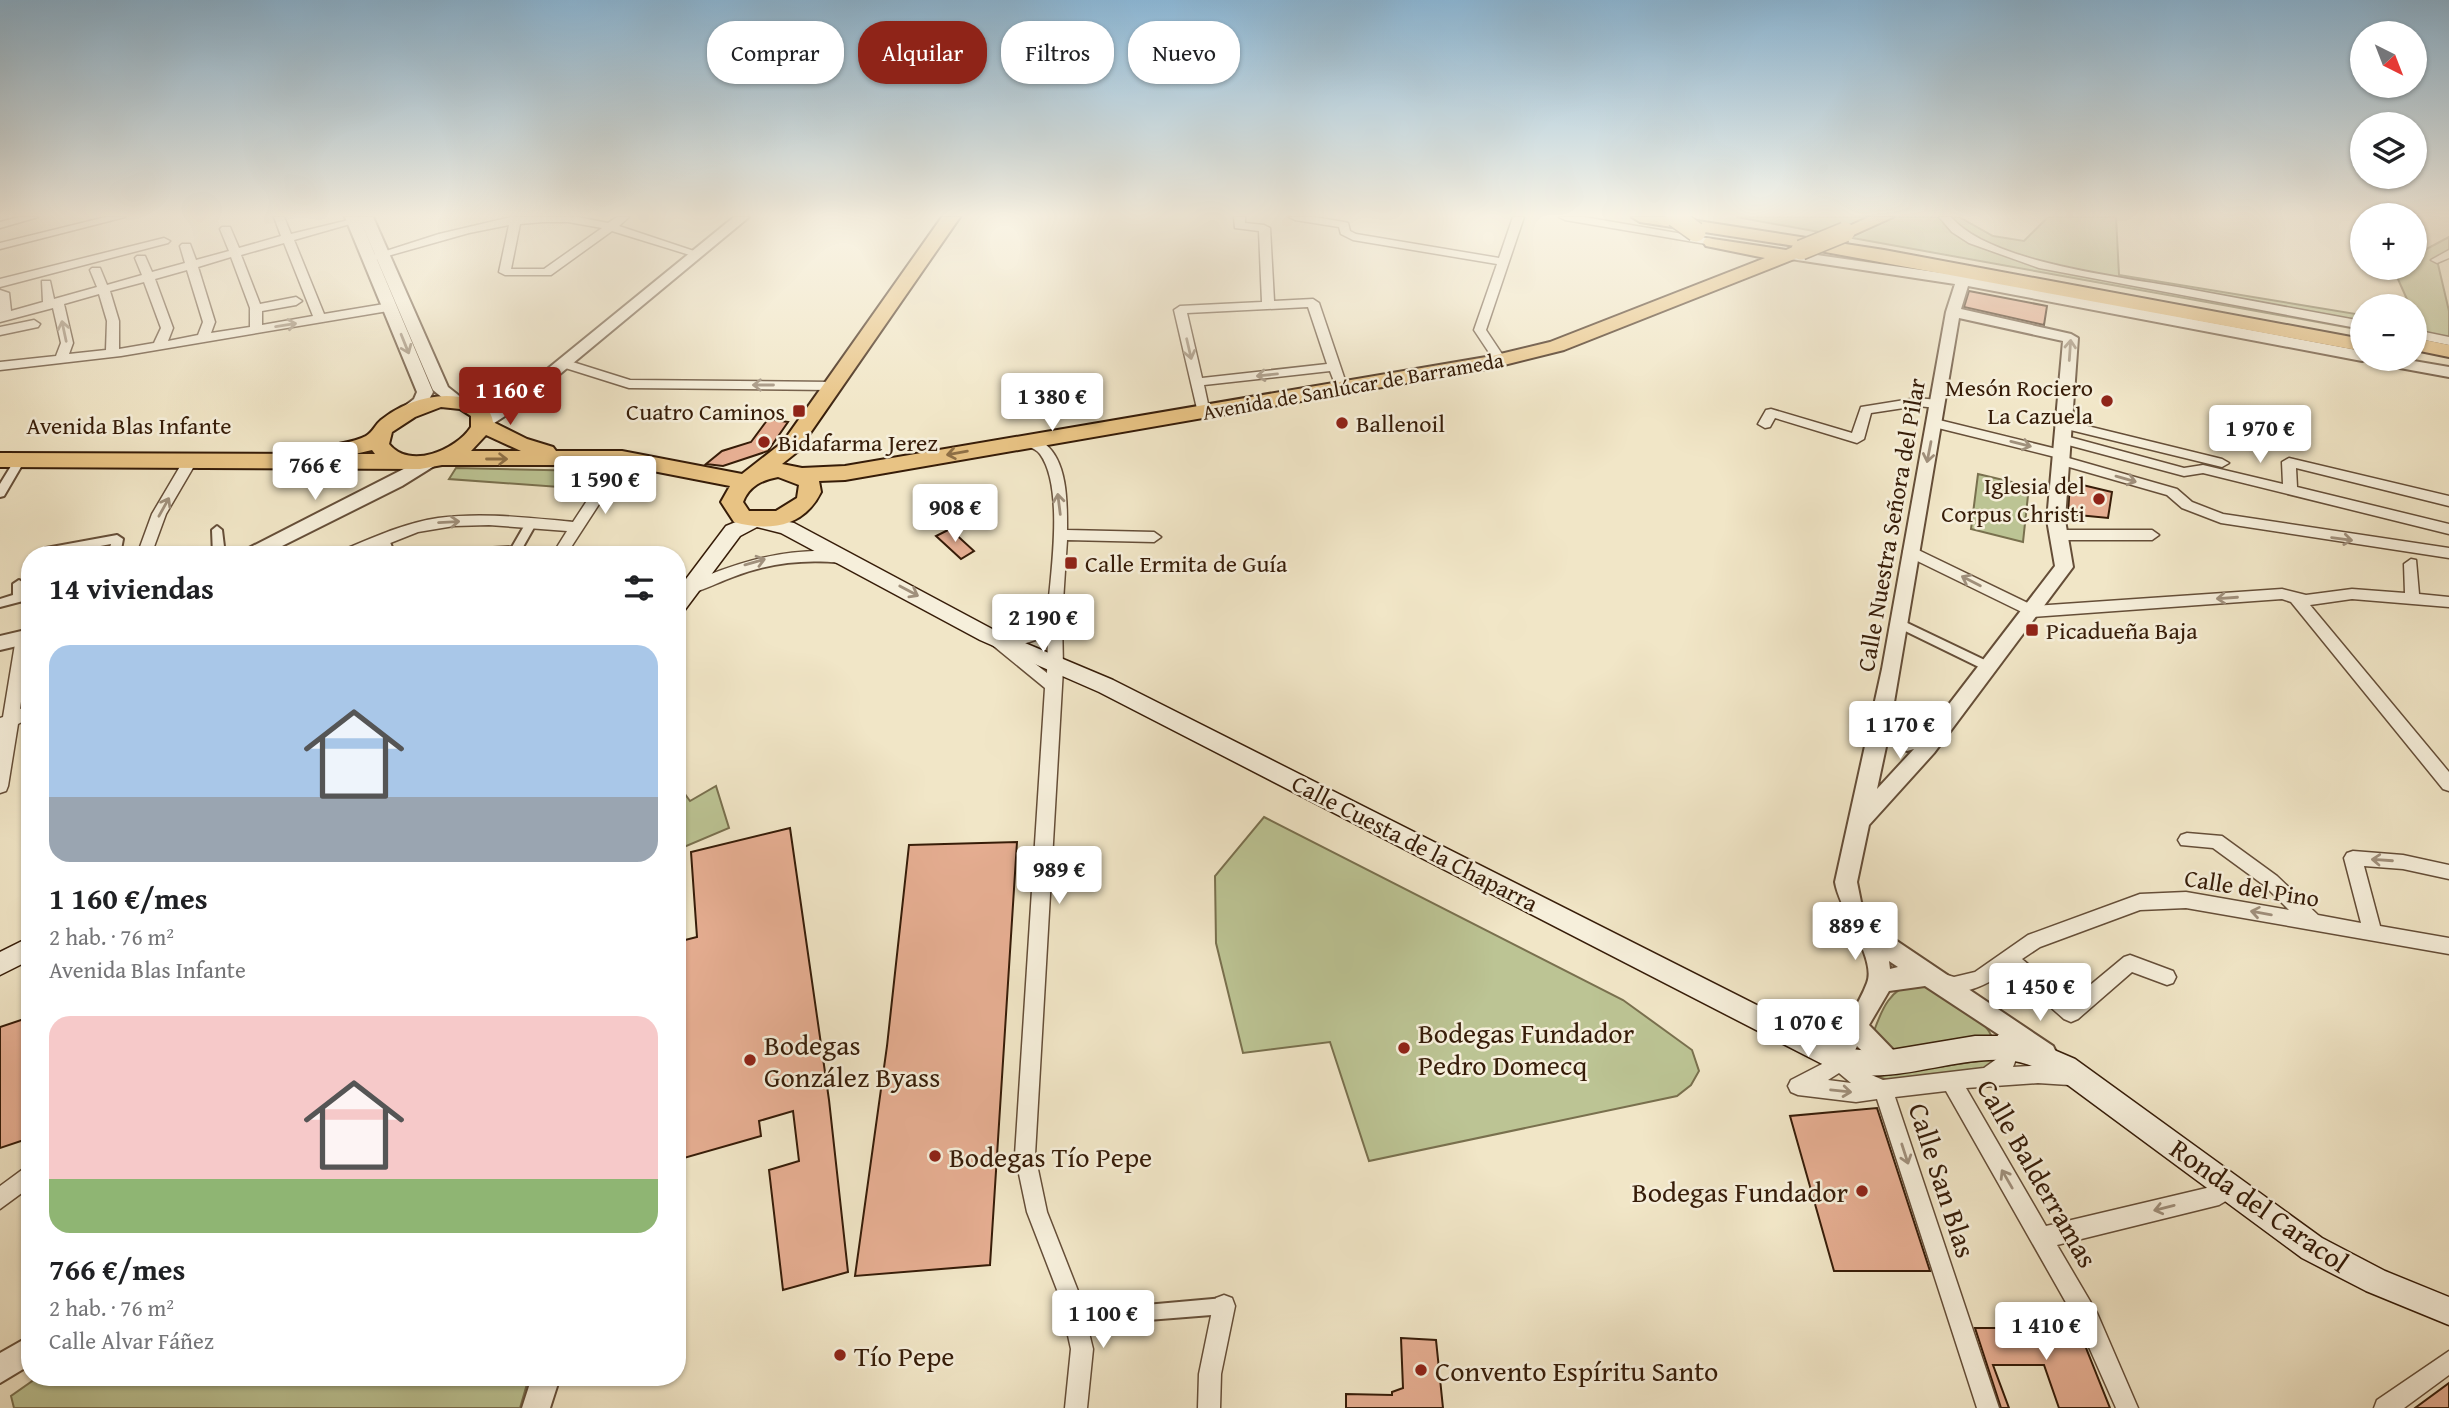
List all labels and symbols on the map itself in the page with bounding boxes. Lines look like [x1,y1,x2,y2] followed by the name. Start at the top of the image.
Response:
[2350,21,2427,98] north arrow
[274,318,297,331] one-way arrow
[56,320,70,343] one-way arrow
[400,332,413,354] one-way arrow
[1183,337,1197,360] one-way arrow
[2064,339,2077,362] one-way arrow
[1200,344,1506,428] street label: Avenida de Sanlúcar de Barrameda
[445,368,575,427] pin: 1 160 €
[1256,368,1279,381] one-way arrow
[1945,370,2094,433] place label: Mesón Rociero La Cazuela
[987,374,1117,433] pin: 1 380 €
[1848,375,1934,674] street label: Calle Nuestra Señora del Pilar
[752,378,775,392] one-way arrow
[2099,393,2115,409] marker: Mesón Rociero La Cazuela
[626,394,785,429] place label: Cuatro Caminos
[791,403,807,419] marker: Cuatro Caminos
[1356,406,1445,441] place label: Ballenoil
[2195,406,2325,465] pin: 1 970 €
[26,408,232,443] street label: Avenida Blas Infante
[1334,415,1350,431] marker: Ballenoil
[778,425,938,460] place label: Bidafarma Jerez
[756,434,772,450] marker: Bidafarma Jerez
[2010,438,2032,451] one-way arrow
[1922,440,1936,463] one-way arrow
[266,442,364,502] pin: 766 €
[946,447,969,460] one-way arrow
[485,452,508,466] one-way arrow
[540,456,670,516] pin: 1 590 €
[1941,468,2085,531] place label: Iglesia del Corpus Christi
[2115,473,2137,486] one-way arrow
[906,484,1004,544] pin: 908 €
[2091,491,2107,507] marker: Iglesia del Corpus Christi
[1052,493,1065,516] one-way arrow
[157,497,171,517] one-way arrow
[437,516,460,529] one-way arrow
[2330,532,2353,545] one-way arrow
[1085,546,1288,581] place label: Calle Ermita de Guía
[744,555,766,568] one-way arrow
[1063,555,1079,571] marker: Calle Ermita de Guía
[1961,574,1982,588] one-way arrow
[899,584,919,598] one-way arrow
[2216,592,2239,605] one-way arrow
[978,594,1108,654] pin: 2 190 €
[2046,613,2198,648] place label: Picadueña Baja
[2024,622,2040,638] marker: Picadueña Baja
[1835,702,1965,761] pin: 1 170 €
[1286,766,1545,921] street label: Calle Cuesta de la Chaparra
[1010,846,1108,906] pin: 989 €
[2371,854,2394,867] one-way arrow
[2182,860,2322,916] street label: Calle del Pino
[1806,902,1904,962] pin: 889 €
[2250,906,2273,919] one-way arrow
[1975,964,2105,1023] pin: 1 450 €
[1743,1000,1873,1059] pin: 1 070 €
[1418,1012,1635,1085] place label: Bodegas Fundador Pedro Domecq
[764,1024,940,1097] place label: Bodegas González Byass
[1396,1040,1412,1056] marker: Bodegas Fundador Pedro Domecq
[742,1052,758,1068] marker: Bodegas González Byass
[1967,1071,2109,1275] street label: Calle Balderramas
[1829,1085,1852,1098] one-way arrow
[1899,1097,1987,1263] street label: Calle San Blas
[2162,1128,2358,1282] street label: Ronda del Caracol
[949,1136,1152,1177] place label: Bodegas Tío Pepe
[1899,1143,1912,1165] one-way arrow
[927,1148,943,1164] marker: Bodegas Tío Pepe
[2000,1169,2013,1190] one-way arrow
[1632,1171,1848,1212] place label: Bodegas Fundador
[1854,1183,1870,1199] marker: Bodegas Fundador
[2153,1202,2176,1215] one-way arrow
[1038,1290,1168,1350] pin: 1 100 €
[1981,1302,2111,1362] pin: 1 410 €
[854,1335,954,1376] place label: Tío Pepe
[832,1347,848,1363] marker: Tío Pepe
[1435,1350,1718,1391] place label: Convento Espíritu Santo
[1413,1362,1429,1378] marker: Convento Espíritu Santo

